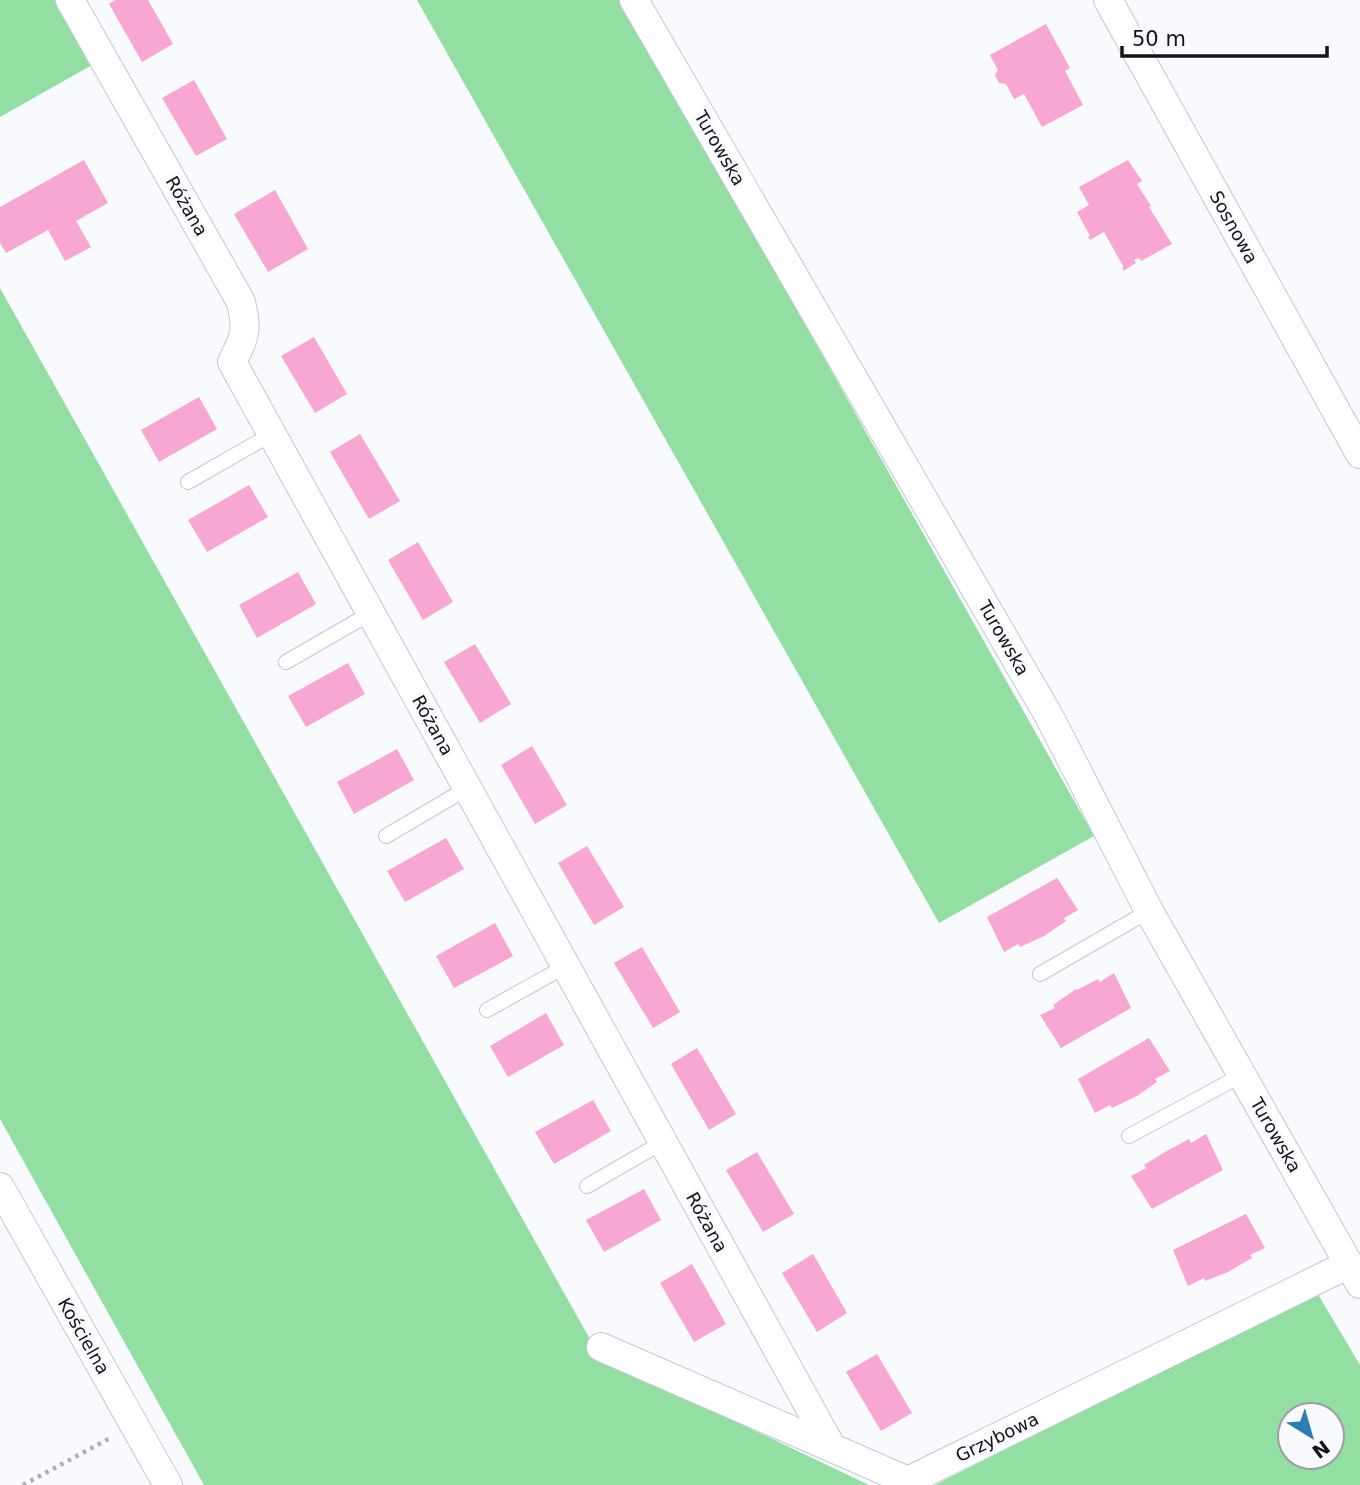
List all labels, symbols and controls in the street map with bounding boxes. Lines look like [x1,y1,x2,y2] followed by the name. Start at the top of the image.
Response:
[1122,14,1327,58] scale bar
[1132,27,1186,51] text: 50 m
[690,106,750,189] street label: Turowska
[161,172,213,240] street label: Różana
[1205,187,1263,267] street label: Sosnowa
[974,596,1034,679] street label: Turowska
[408,691,458,759] street label: Różana
[1246,1093,1306,1176] street label: Turowska
[682,1188,732,1256] street label: Różana
[54,1294,114,1378] street label: Kościelna
[1276,1401,1346,1471] north arrow
[952,1408,1042,1466] street label: Grzybowa
[1308,1436,1334,1463] text: N

